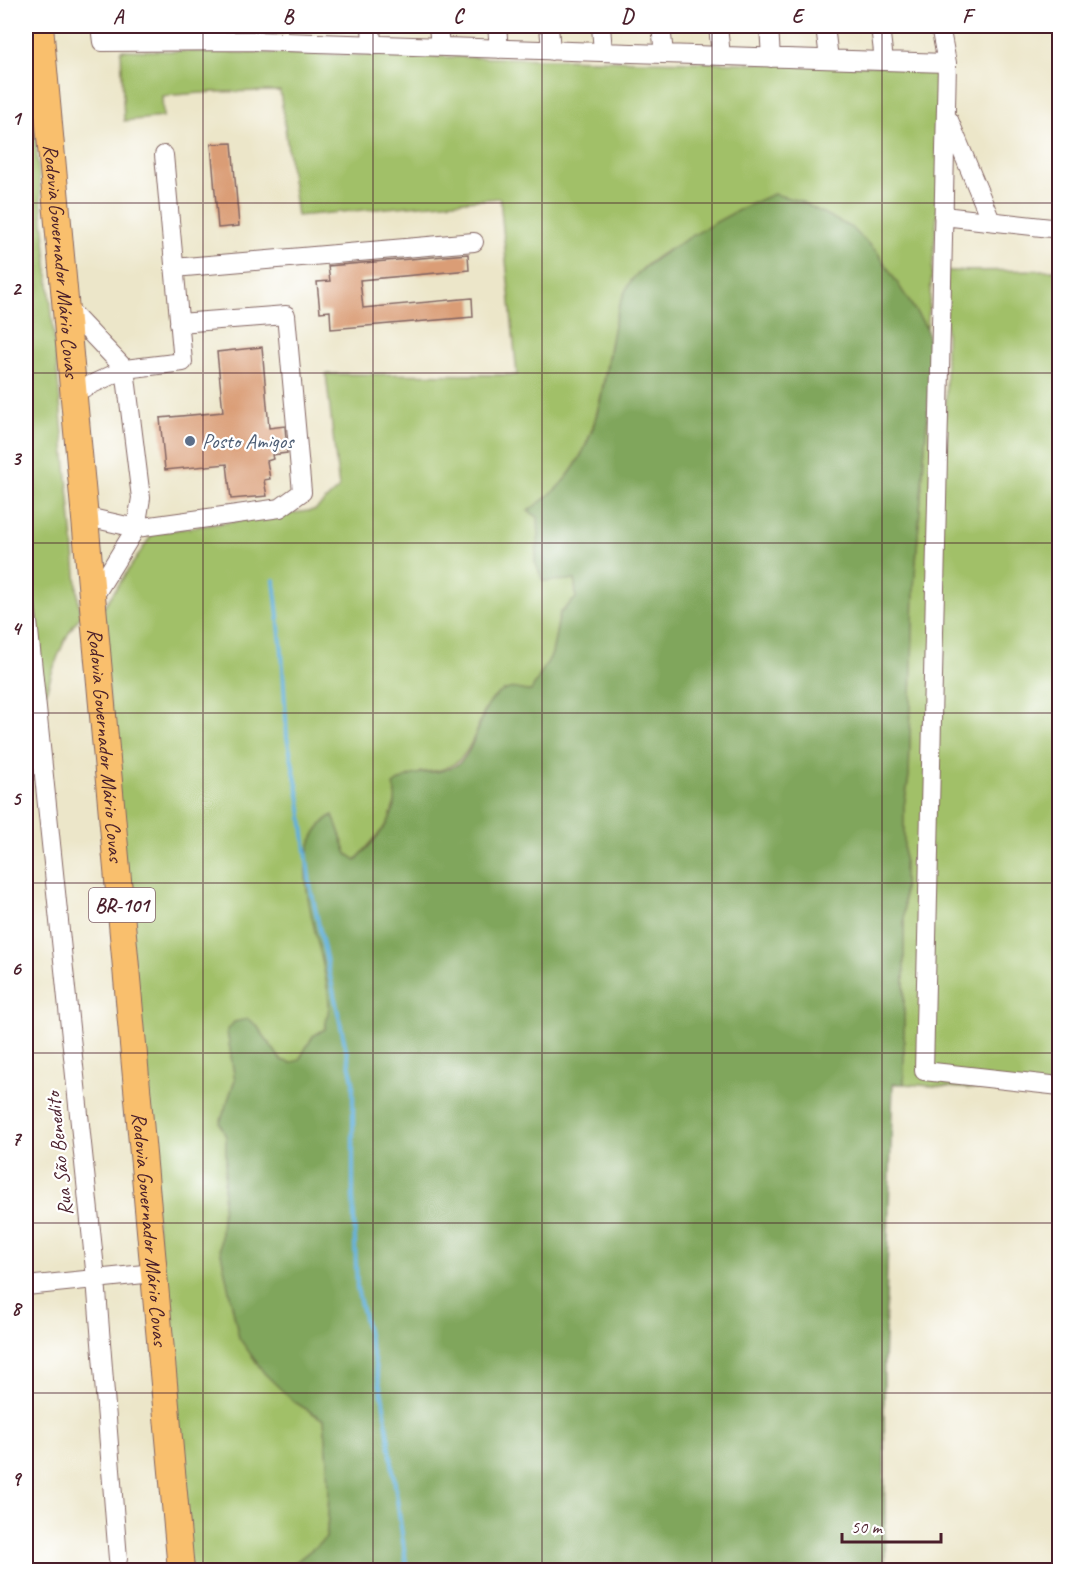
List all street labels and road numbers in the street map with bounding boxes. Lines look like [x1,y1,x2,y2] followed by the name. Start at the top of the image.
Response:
[38,143,85,381] street label: Rodovia Governador Mário Covas
[82,627,129,865] street label: Rodovia Governador Mário Covas
[89,888,155,922] road number: BR-101
[39,1088,78,1217] street label: Rua São Benedito
[126,1111,174,1349] street label: Rodovia Governador Mário Covas

